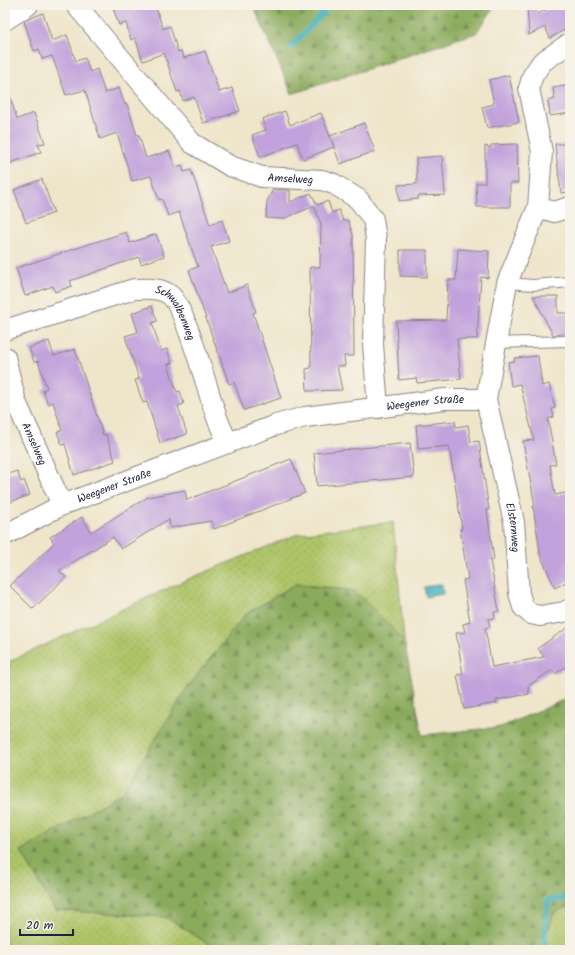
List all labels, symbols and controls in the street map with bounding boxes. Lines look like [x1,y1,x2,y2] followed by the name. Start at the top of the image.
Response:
[267,169,314,190] street label: Amselweg
[154,281,200,343] street label: Schwalbenweg
[385,391,464,416] street label: Weegener Straße
[16,420,51,469] street label: Amselweg
[75,464,154,509] street label: Weegener Straße
[500,501,524,553] street label: Elsternweg
[20,911,73,937] scale bar
[26,916,54,935] text: 20 m

